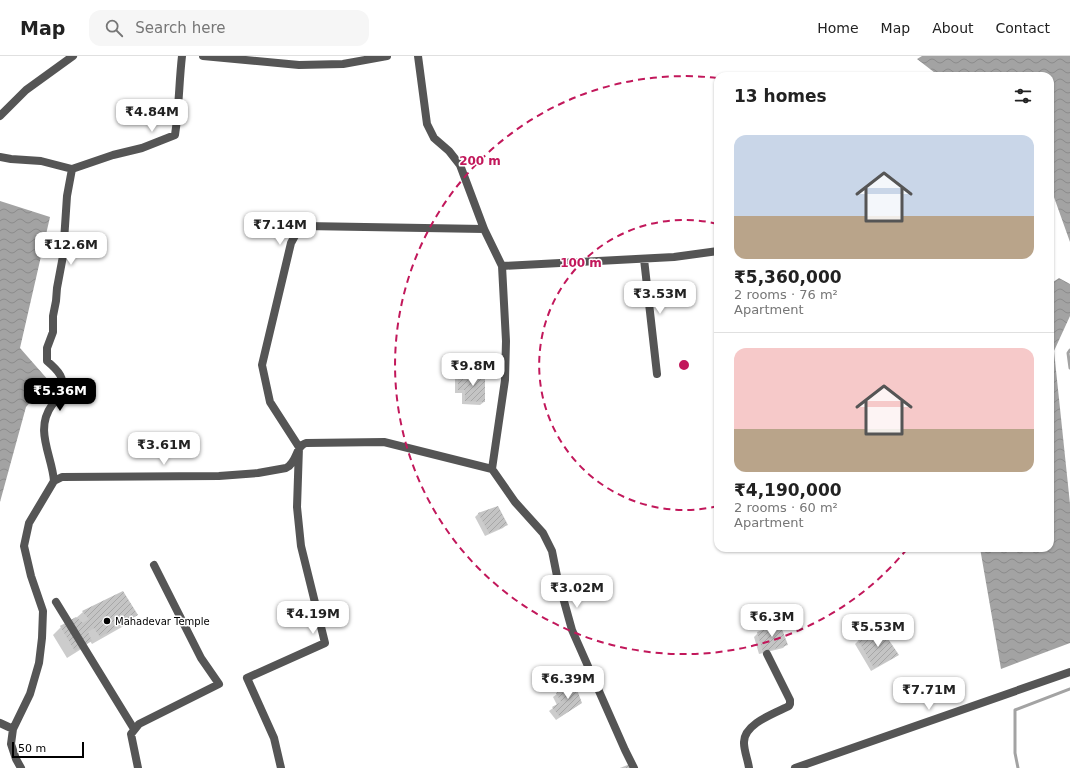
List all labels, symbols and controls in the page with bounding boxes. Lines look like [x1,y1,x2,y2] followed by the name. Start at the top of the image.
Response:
[89,10,369,46] search box
[20,17,65,39] text: Map
[103,17,125,39] icon: search
[135,19,225,37] text: Search here
[817,20,859,36] text: Home
[881,20,910,36] text: Map
[932,20,974,36] text: About
[996,20,1050,36] text: Contact
[1012,85,1034,107] icon: filters
[734,86,827,106] text: 13 homes
[119,99,185,133] pin: ₹4.84M
[125,104,179,119] text: ₹4.84M
[459,154,501,168] text: 200 m
[848,161,920,233] icon: home
[247,212,313,246] pin: ₹7.14M
[253,217,307,232] text: ₹7.14M
[38,232,104,266] pin: ₹12.6M
[44,237,98,252] text: ₹12.6M
[560,256,602,270] text: 100 m
[734,267,842,287] text: ₹5,360,000
[627,281,693,315] pin: ₹3.53M
[633,286,687,301] text: ₹3.53M
[734,287,838,302] text: 2 rooms · 76 m²
[734,302,804,317] text: Apartment
[445,353,501,387] pin: ₹9.8M
[450,358,496,373] text: ₹9.8M
[677,358,691,372] centre of rings
[848,374,920,446] icon: home
[27,378,93,412] pin: ₹5.36M
[33,383,87,398] text: ₹5.36M
[131,432,197,466] pin: ₹3.61M
[137,437,191,452] text: ₹3.61M
[734,480,842,500] text: ₹4,190,000
[734,500,838,515] text: 2 rooms · 60 m²
[734,515,804,530] text: Apartment
[544,575,610,609] pin: ₹3.02M
[550,580,604,595] text: ₹3.02M
[280,601,346,635] pin: ₹4.19M
[744,604,800,638] pin: ₹6.3M
[286,606,340,621] text: ₹4.19M
[749,609,795,624] text: ₹6.3M
[845,614,911,648] pin: ₹5.53M
[102,616,112,626] marker: Mahadevar Temple
[115,616,210,627] place label: Mahadevar Temple
[851,619,905,634] text: ₹5.53M
[535,666,601,700] pin: ₹6.39M
[541,671,595,686] text: ₹6.39M
[896,677,962,711] pin: ₹7.71M
[902,682,956,697] text: ₹7.71M
[12,740,84,759] scale bar
[18,742,46,755] text: 50 m

